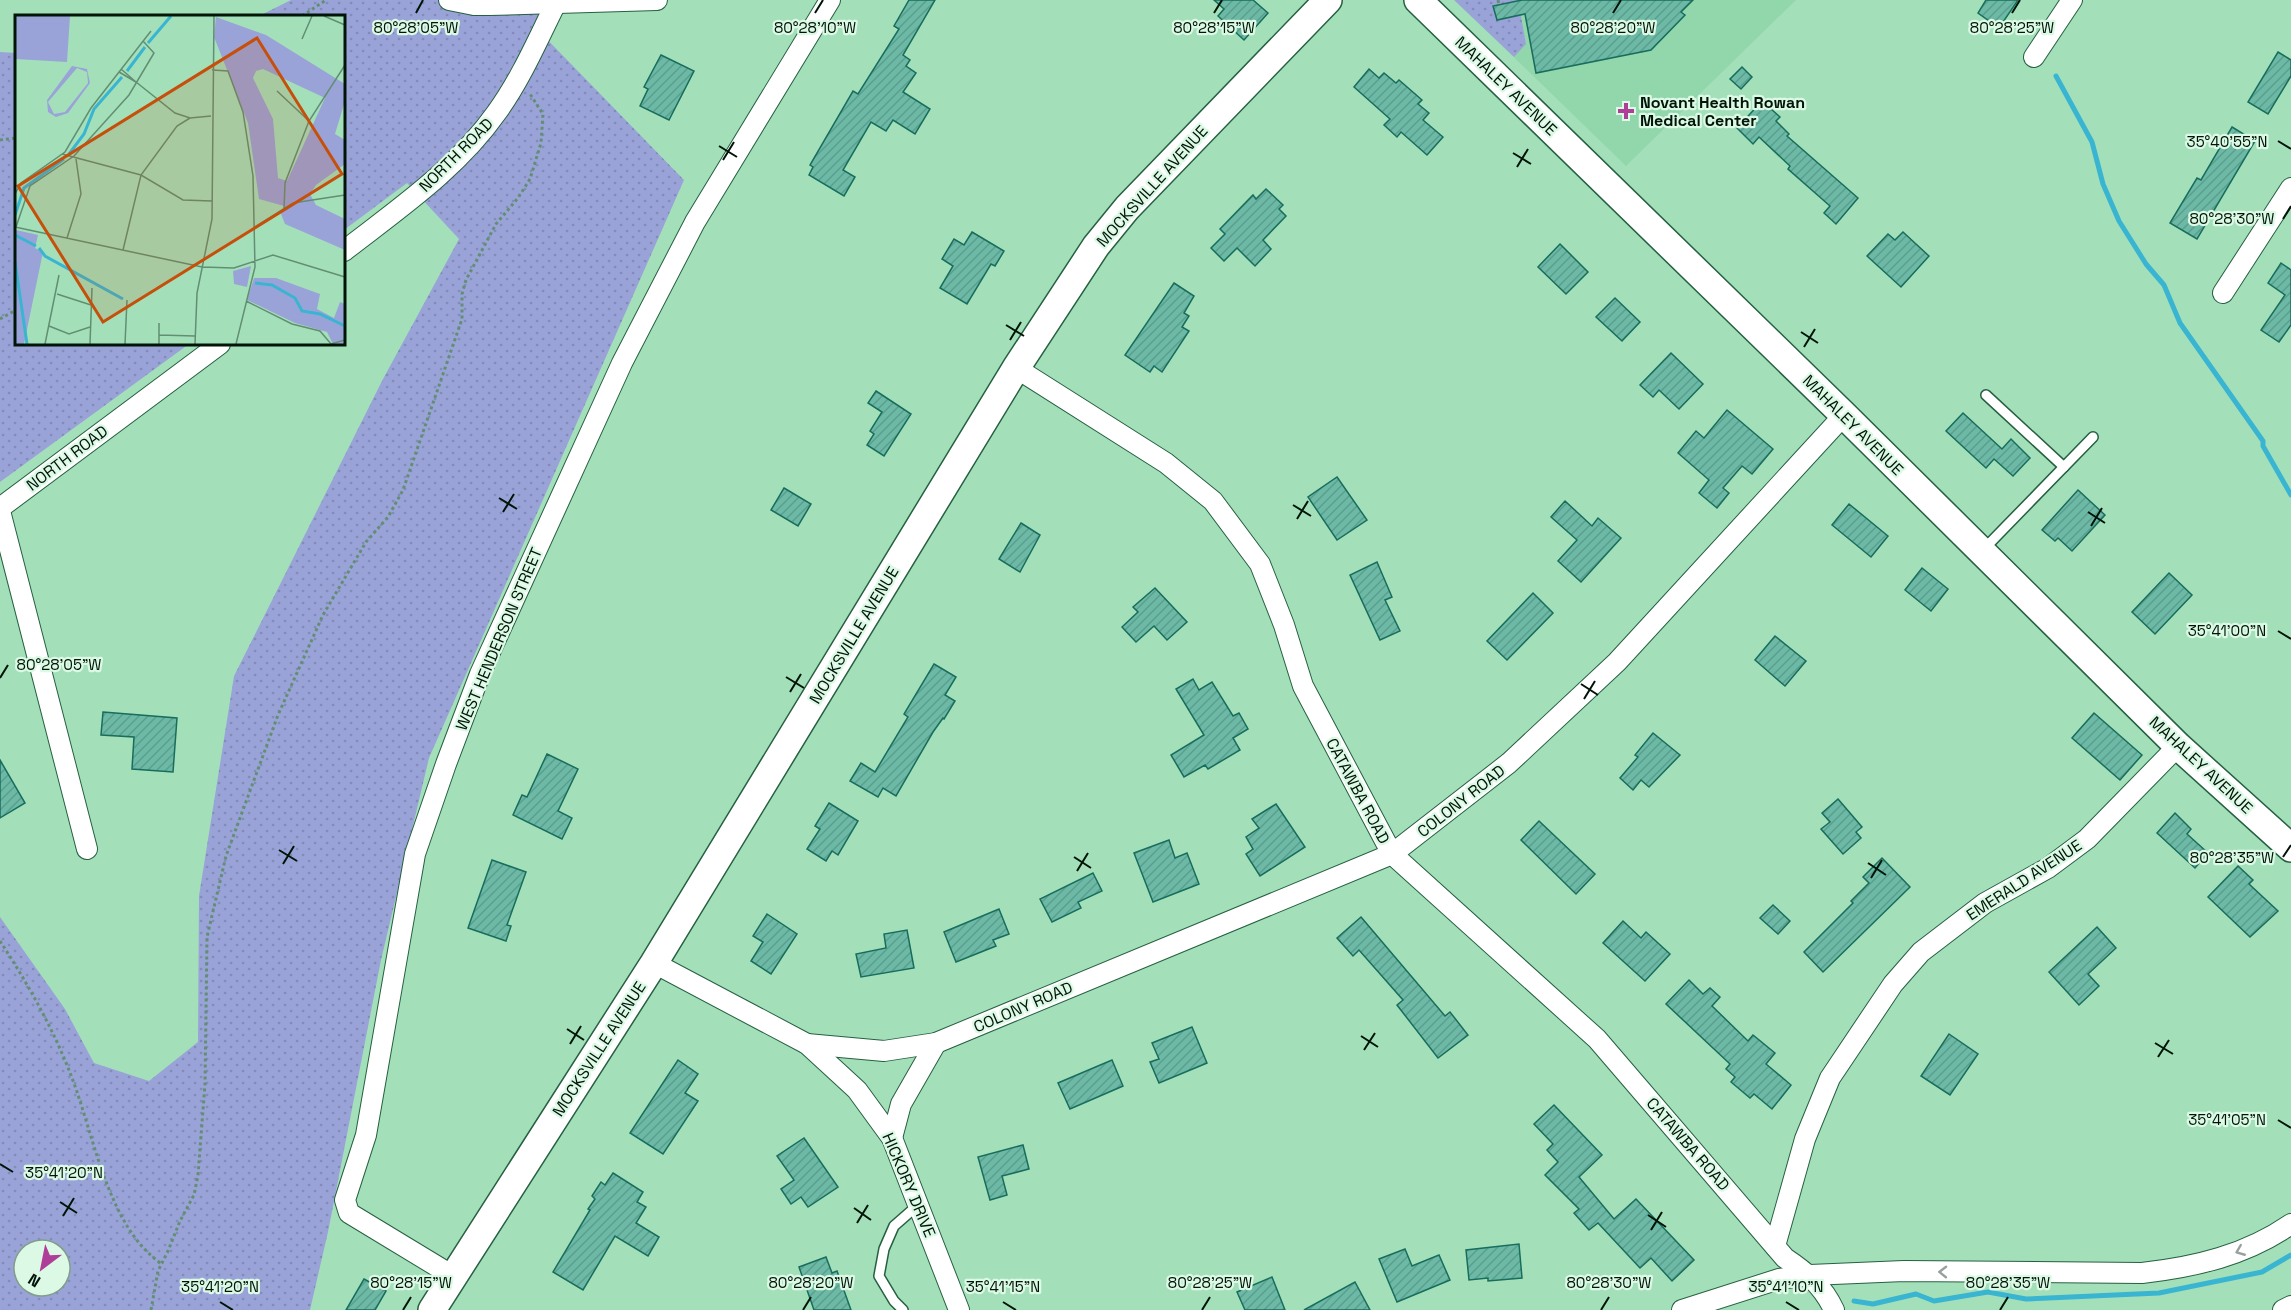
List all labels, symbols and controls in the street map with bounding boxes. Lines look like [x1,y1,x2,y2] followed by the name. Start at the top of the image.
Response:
[15,15,345,345] inset map
[374,18,458,37] text: 80°28'05"W
[774,18,856,37] text: 80°28'10"W
[1173,18,1255,37] text: 80°28'15"W
[1571,18,1656,37] text: 80°28'20"W
[1970,18,2054,37] text: 80°28'25"W
[1450,32,1562,140] street label: MAHALEY AVENUE
[1640,92,1805,131] place label: Novant Health Rowan Medical Center
[1617,102,1635,120] marker: Novant Health Rowan Medical Center
[414,113,498,197] street label: NORTH ROAD
[1092,121,1212,251] street label: MOCKSVILLE AVENUE
[2187,132,2267,151] text: 35°40'55"N
[2189,209,2275,228] text: 80°28'30"W
[1798,370,1908,480] street label: MAHALEY AVENUE
[22,421,112,495] street label: NORTH ROAD
[451,544,547,734] street label: WEST HENDERSON STREET
[805,562,903,708] street label: MOCKSVILLE AVENUE
[2188,621,2266,640] text: 35°41'00"N
[17,655,101,674] text: 80°28'05"W
[2145,712,2257,818] street label: MAHALEY AVENUE
[1321,735,1395,847] street label: CATAWBA ROAD
[1413,760,1509,842] street label: COLONY ROAD
[1962,835,2086,925] street label: EMERALD AVENUE
[2190,848,2274,867] text: 80°28'35"W
[970,977,1076,1037] street label: COLONY ROAD
[548,978,650,1120] street label: MOCKSVILLE AVENUE
[1642,1093,1734,1195] street label: CATAWBA ROAD
[2188,1110,2266,1129] text: 35°41'05"N
[878,1129,940,1241] street label: HICKORY DRIVE
[25,1163,103,1182] text: 35°41'20"N
[12,1238,72,1298] north arrow
[2235,1244,2246,1256] one-way arrow
[1938,1266,1947,1278] one-way arrow
[24,1269,44,1292] text: N
[370,1273,452,1292] text: 80°28'15"W
[769,1273,854,1292] text: 80°28'20"W
[1168,1273,1252,1292] text: 80°28'25"W
[1566,1273,1652,1292] text: 80°28'30"W
[1966,1273,2050,1292] text: 80°28'35"W
[181,1277,259,1296] text: 35°41'20"N
[966,1277,1040,1296] text: 35°41'15"N
[1748,1277,1824,1296] text: 35°41'10"N

